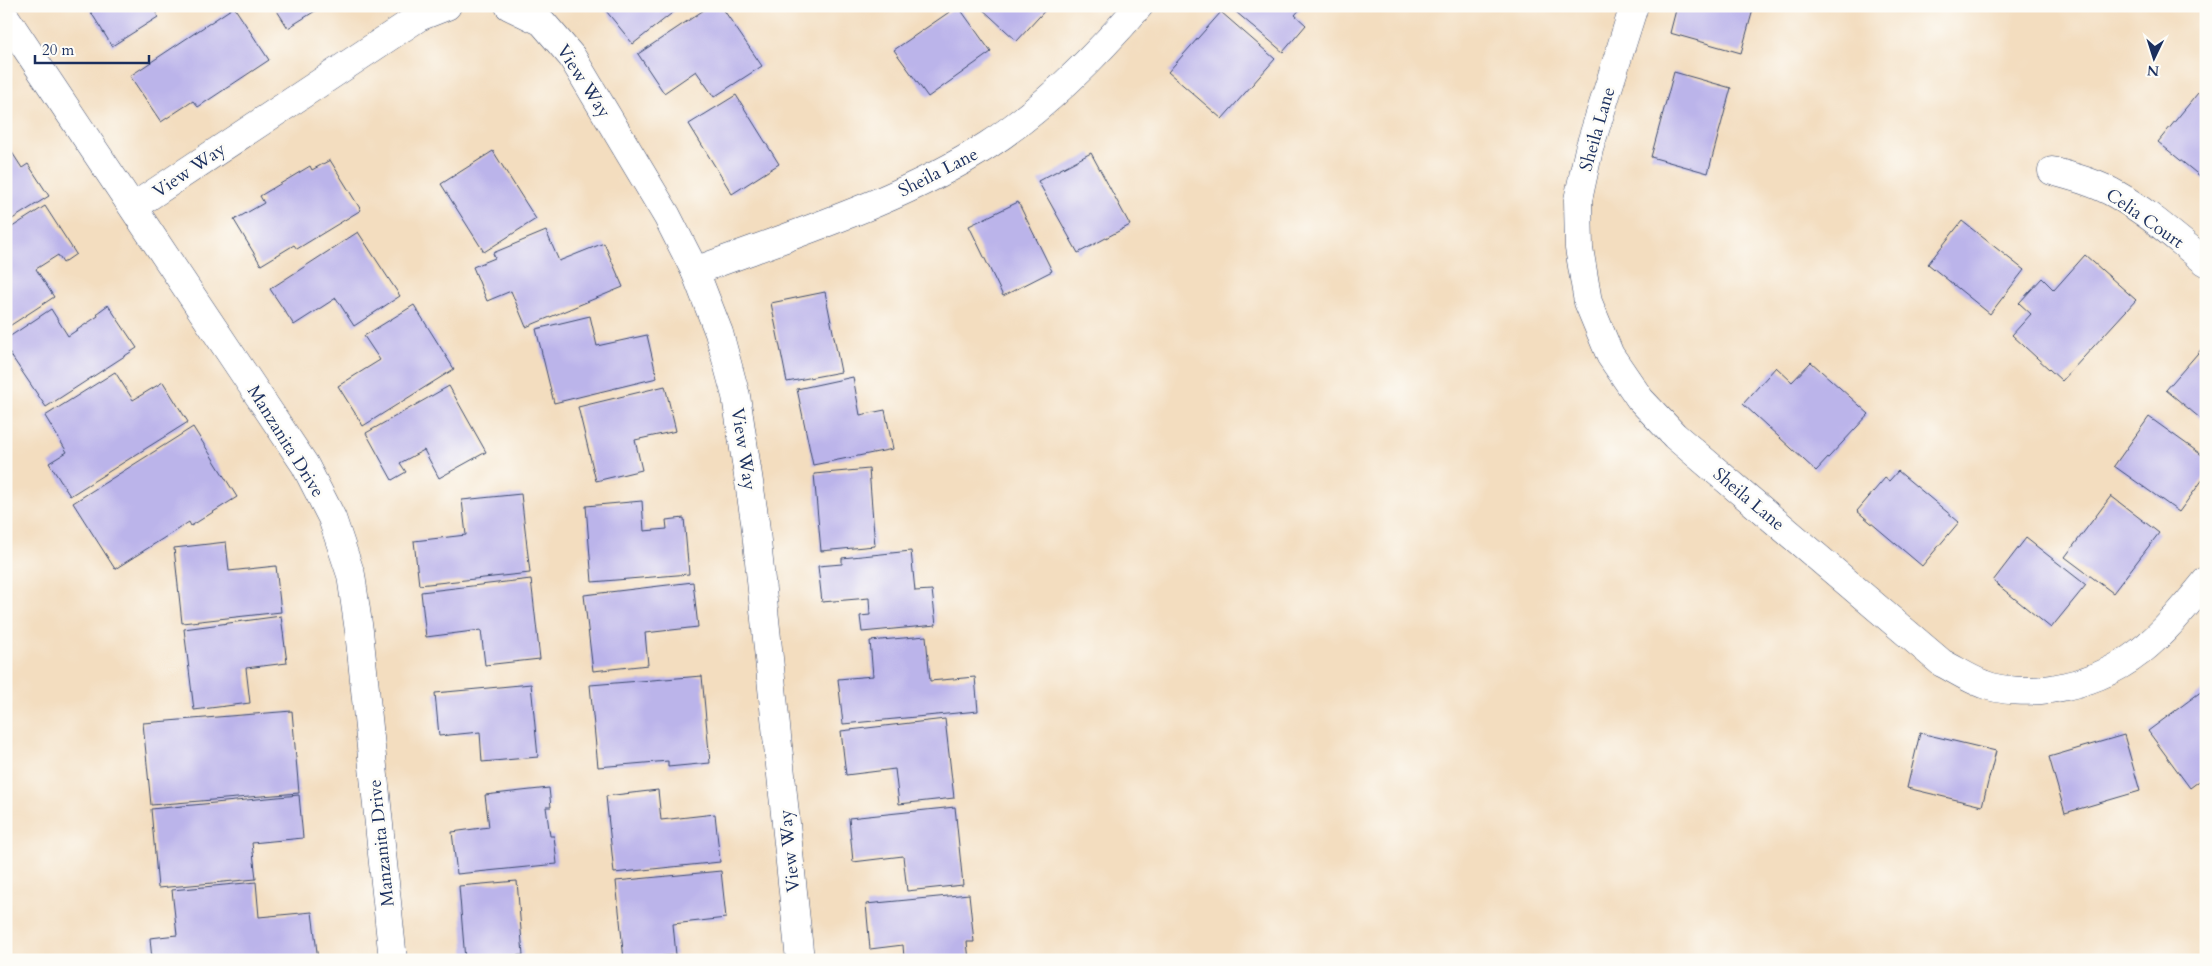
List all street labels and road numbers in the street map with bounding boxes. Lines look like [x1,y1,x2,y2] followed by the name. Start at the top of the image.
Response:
[551,40,617,123] street label: View Way
[1574,84,1621,174] street label: Sheila Lane
[148,137,231,204] street label: View Way
[894,142,982,203] street label: Sheila Lane
[2101,182,2189,255] street label: Celia Court
[241,380,330,502] street label: Manzanita Drive
[725,406,762,492] street label: View Way
[1708,462,1790,537] street label: Sheila Lane
[362,778,401,908] street label: Manzanita Drive
[773,808,806,893] street label: View Way

